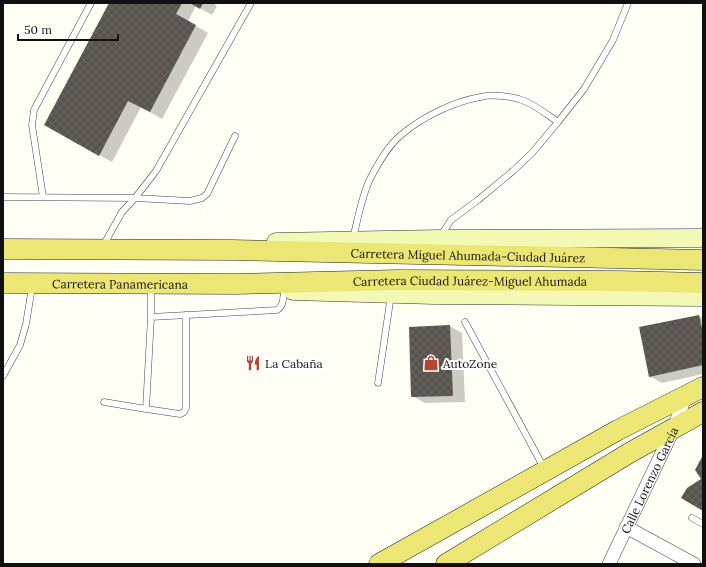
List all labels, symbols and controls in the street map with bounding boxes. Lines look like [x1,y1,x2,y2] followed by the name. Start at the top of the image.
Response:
[18,16,118,42] scale bar
[24,22,52,37] text: 50 m
[351,245,585,265] street label: Carretera Miguel Ahumada-Ciudad Juárez
[353,272,587,289] street label: Carretera Ciudad Juárez-Miguel Ahumada
[52,276,188,291] street label: Carretera Panamericana
[244,354,262,372] restaurant icon: La Cabaña
[422,354,440,372] shop icon: AutoZone
[265,356,323,371] place label: La Cabaña
[442,356,498,371] place label: AutoZone
[617,424,681,536] street label: Calle Lorenzo García

